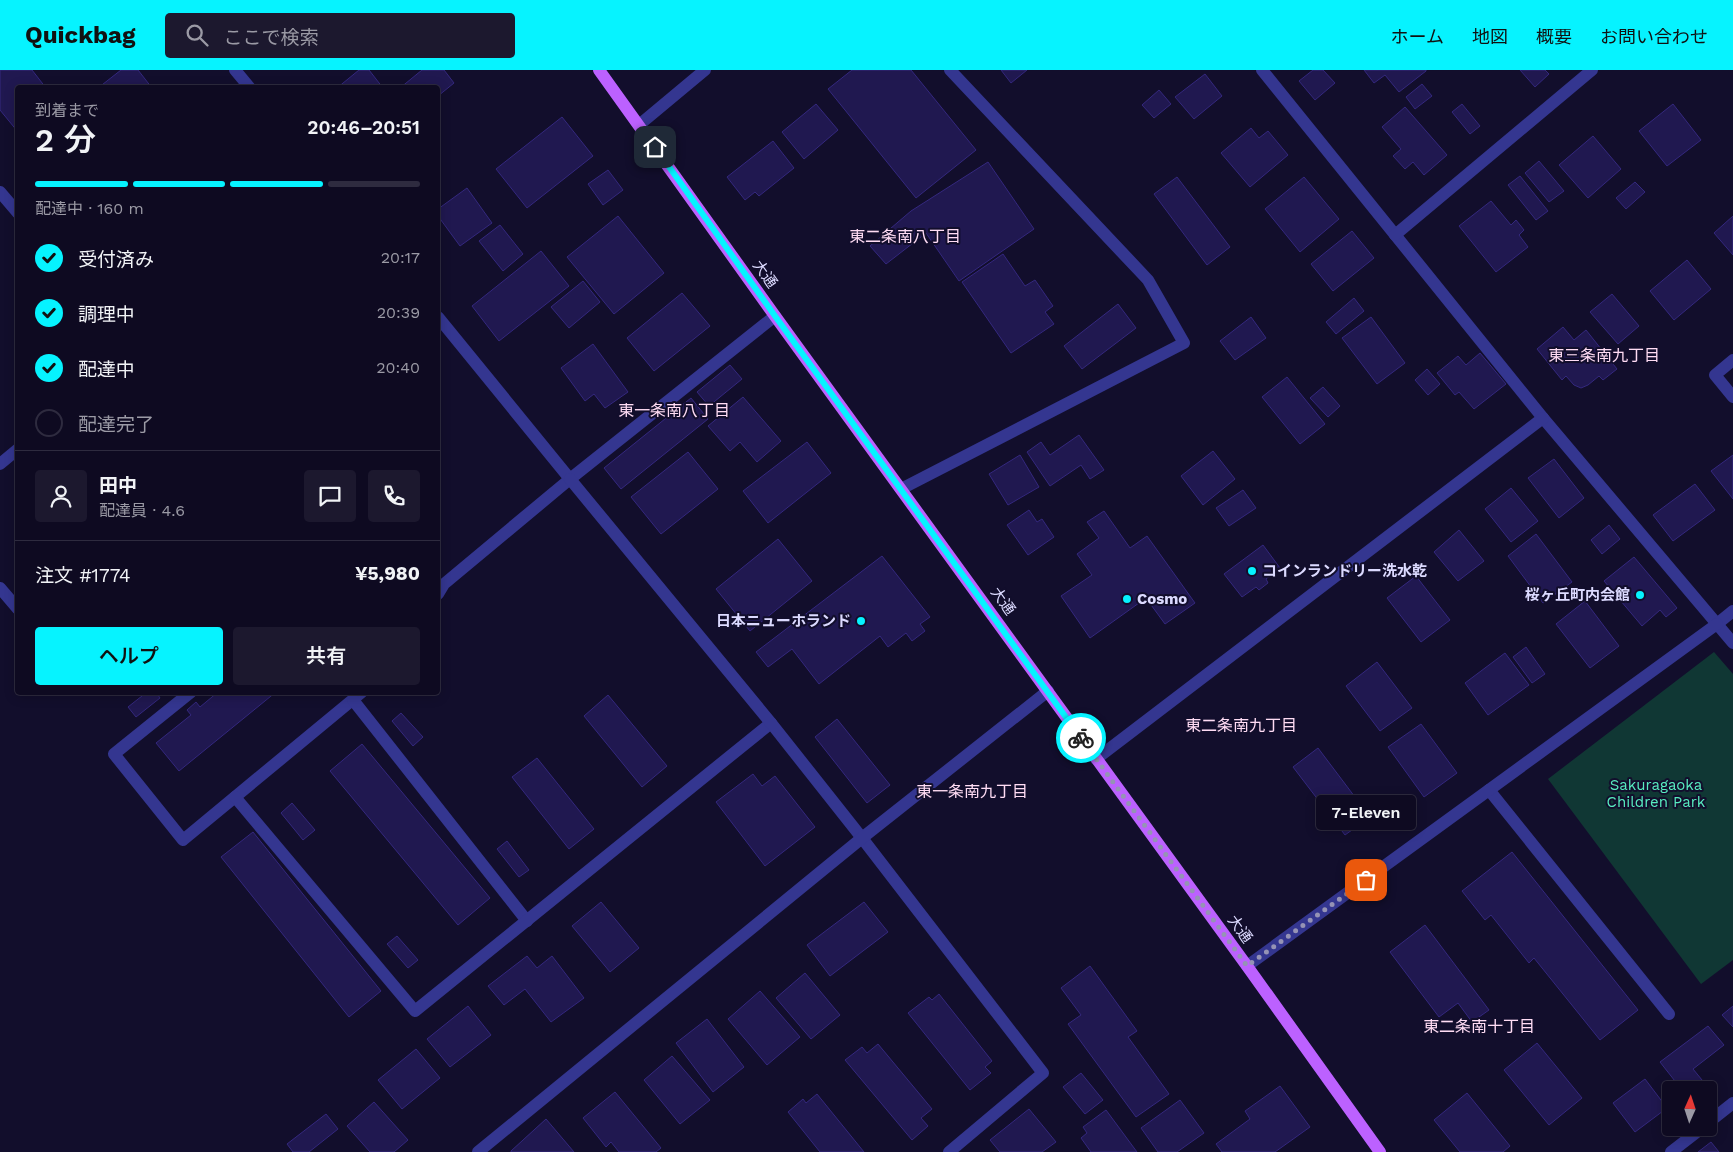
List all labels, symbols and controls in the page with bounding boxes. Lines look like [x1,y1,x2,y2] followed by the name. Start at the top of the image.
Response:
[165,13,515,58] search box
[25,21,135,49] text: Quickbag
[183,21,211,49] icon: search
[223,26,318,49] text: ここで検索
[1391,26,1444,47] text: ホーム
[1472,26,1508,47] text: 地図
[1536,26,1572,47] text: 概要
[1600,26,1708,47] text: お問い合わせ
[35,101,99,120] text: 到着まで
[307,116,420,139] text: 20:46–20:51
[35,121,96,159] text: 2 分
[634,126,676,168] pin
[641,133,669,161] icon: home
[35,199,144,218] text: 配達中 · 160 m
[849,227,961,246] district label: 東二条南八丁目
[35,244,63,272] icon: check
[78,248,154,271] text: 受付済み
[381,248,420,267] text: 20:17
[749,257,781,291] street label: 大通
[35,299,63,327] icon: check
[78,303,135,326] text: 調理中
[377,303,420,322] text: 20:39
[1548,346,1660,365] district label: 東三条南九丁目
[35,354,63,382] icon: check
[78,358,135,381] text: 配達中
[376,358,420,377] text: 20:40
[618,401,730,420] district label: 東一条南八丁目
[78,413,154,436] text: 配達完了
[35,470,87,522] button: person
[304,470,356,522] button: chat
[368,470,420,522] button: phone
[99,474,137,497] text: 田中
[99,501,185,520] text: 配達員 · 4.6
[355,562,420,585] text: ¥5,980
[1262,562,1427,580] place label: コインランドリー洗水乾
[35,564,131,587] text: 注文 #1774
[1246,565,1258,577] marker: コインランドリー洗水乾
[987,584,1019,618] street label: 大通
[1525,586,1630,604] place label: 桜ヶ丘町内会館
[1634,589,1646,601] marker: 桜ヶ丘町内会館
[1137,590,1187,608] place label: Cosmo
[1121,593,1133,605] marker: Cosmo
[716,612,851,630] place label: 日本ニューホランド
[855,615,867,627] marker: 日本ニューホランド
[35,627,223,685] button: ヘルプ
[233,627,420,685] button: 共有
[1056,713,1106,763] courier
[1185,716,1297,735] district label: 東二条南九丁目
[1067,724,1095,752] icon: bike
[1607,776,1706,811] park label: Sakuragaoka Children Park
[916,782,1028,801] district label: 東一条南九丁目
[1316,795,1416,830] callout: 7-Eleven
[1332,803,1400,822] text: 7-Eleven
[1345,859,1387,901] pin
[1352,866,1380,894] icon: bag
[1224,912,1256,946] street label: 大通
[1423,1017,1535,1036] district label: 東二条南十丁目
[1662,1081,1718,1136] north arrow
[1662,1081,1717,1136] map controls

